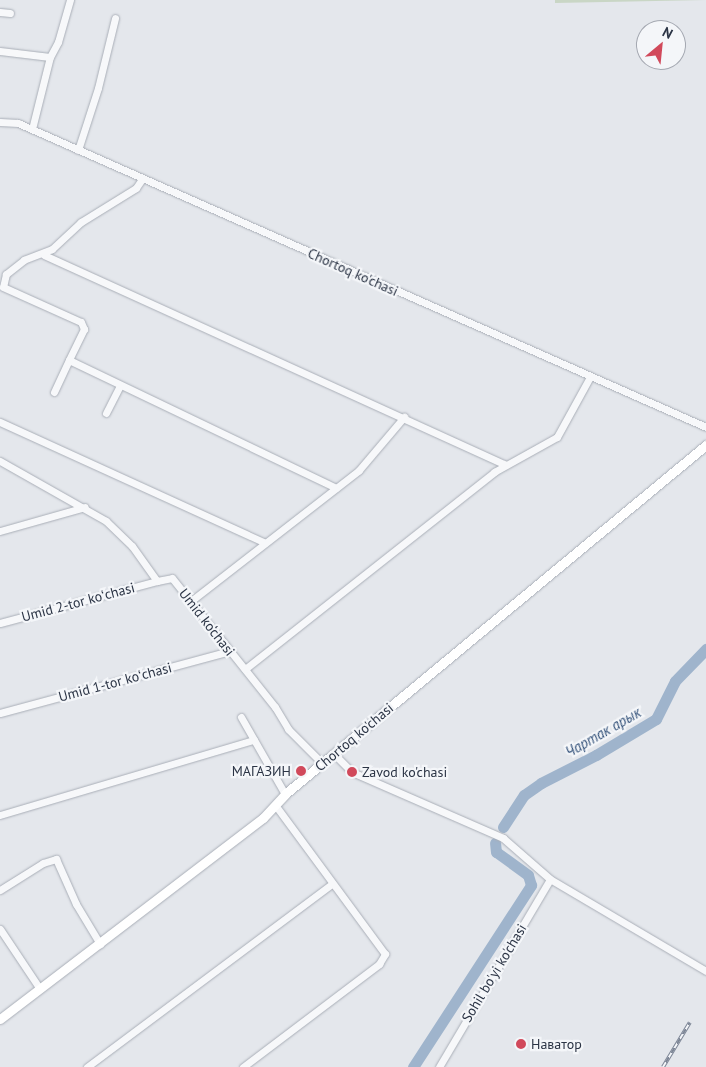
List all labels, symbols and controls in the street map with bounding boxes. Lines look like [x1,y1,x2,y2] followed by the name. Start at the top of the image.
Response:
[636,20,686,70] north arrow
[659,23,676,43] text: N
[305,245,401,299] street label: Chortoq ko'chasi
[20,579,136,625] street label: Umid 2-tor koʻchasi
[176,585,238,659] street label: Umid ko‘chasi
[57,659,173,705] street label: Umid 1-tor koʻchasi
[311,699,397,775] street label: Chortoq ko'chasi
[562,703,644,761] water label: Чартак арык
[232,763,291,779] place label: МАГАЗИН
[362,764,447,780] place label: Zavod ko'chasi
[295,765,307,777] marker: МАГАЗИН
[346,766,358,778] marker: Zavod ko'chasi
[458,921,530,1025] street label: Sohil bo'yi ko'chasi
[531,1036,582,1052] place label: Наватор
[515,1038,527,1050] marker: Наватор

